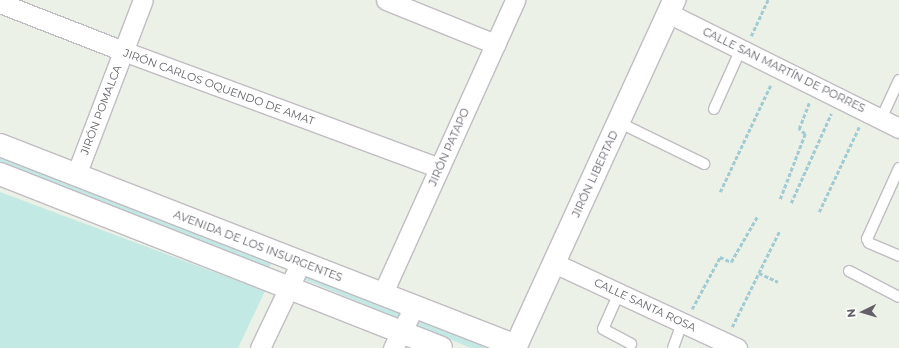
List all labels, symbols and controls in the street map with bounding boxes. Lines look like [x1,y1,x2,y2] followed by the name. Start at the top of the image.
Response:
[701,25,867,115] street label: CALLE SAN MARTÍN DE PORRES
[122,46,316,128] street label: JIRÓN CARLOS OQUENDO DE AMAT
[78,63,124,157] street label: JIRÓN POMALCA
[426,106,472,188] street label: JIRÓN PATAPO
[569,129,621,219] street label: JIRÓN LIBERTAD
[172,208,344,284] street label: AVENIDA DE LOS INSURGENTES
[592,276,698,334] street label: CALLE SANTA ROSA
[843,292,883,332] north arrow
[844,308,858,318] text: N

